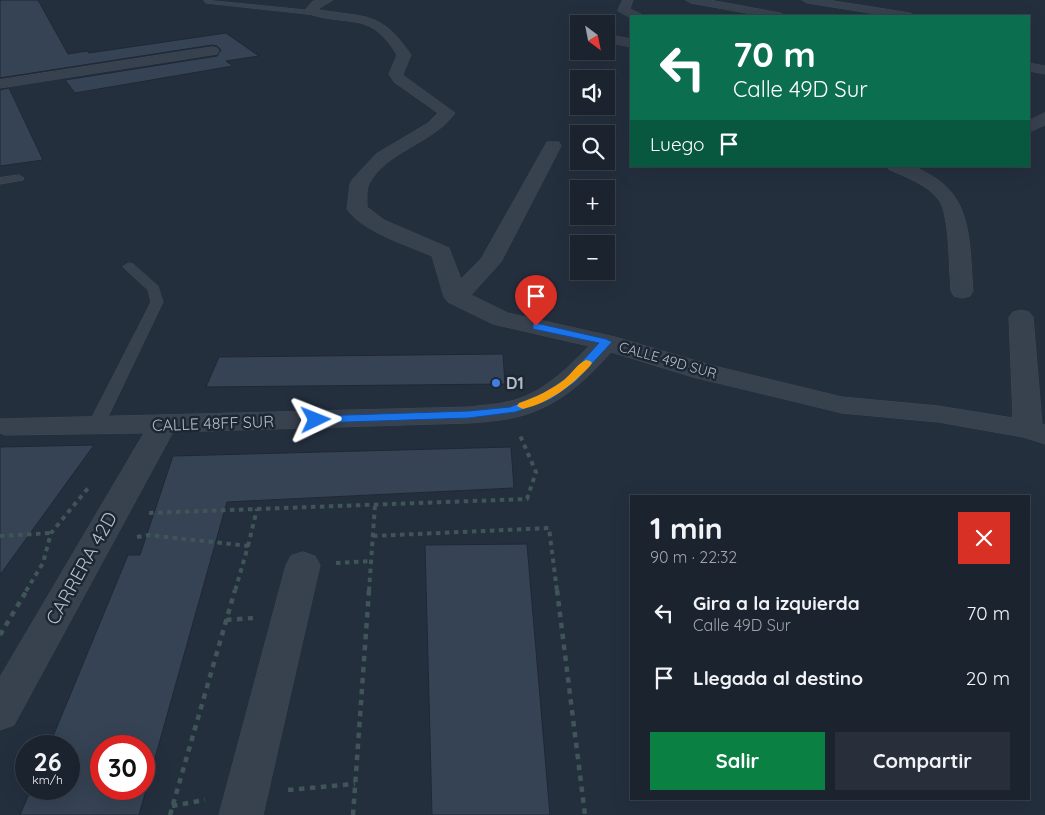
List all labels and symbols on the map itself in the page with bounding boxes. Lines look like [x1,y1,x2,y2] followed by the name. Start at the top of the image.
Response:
[570,15,615,60] north arrow
[515,275,557,326] pin
[617,337,719,383] street label: CALLE 49D SUR
[506,373,524,393] place label: D1
[490,377,502,389] marker: D1
[289,393,341,445] position arrow
[152,411,274,435] street label: CALLE 48FF SUR
[40,507,122,629] street label: CARRERA 42D
[90,735,155,800] speed limit sign: 30

